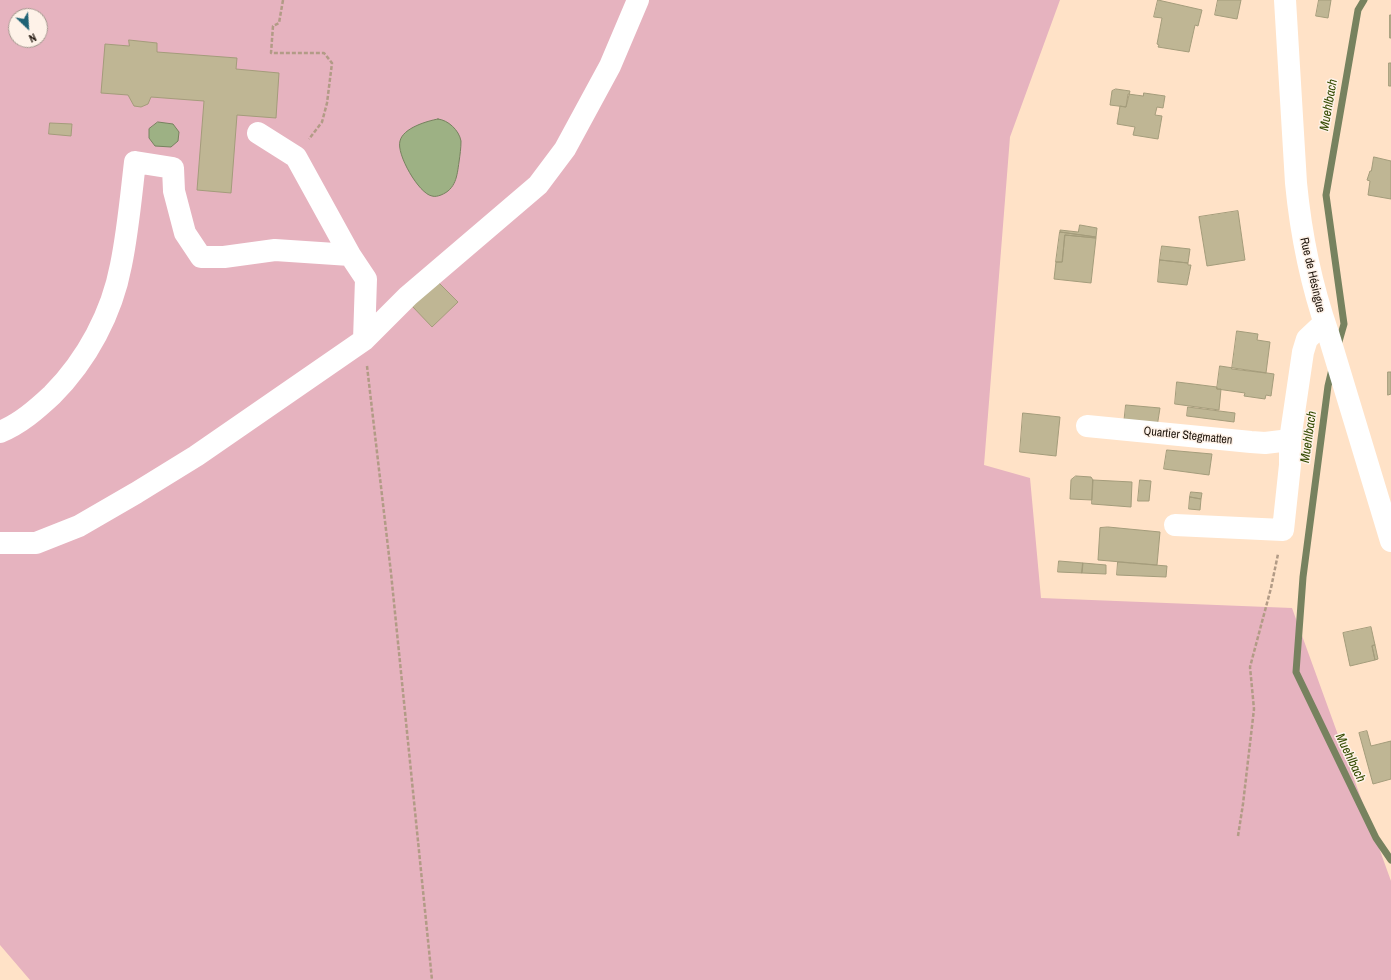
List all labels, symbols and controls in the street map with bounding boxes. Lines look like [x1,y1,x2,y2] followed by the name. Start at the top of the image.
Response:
[8,8,48,48] north arrow
[27,30,39,46] text: N
[1317,78,1341,132] water label: Muehlbach
[1296,236,1328,314] street label: Rue de Hésingue
[1298,410,1320,464] water label: Muehlbach
[1143,424,1233,448] street label: Quartier Stegmatten
[1332,731,1368,785] water label: Muehlbach

